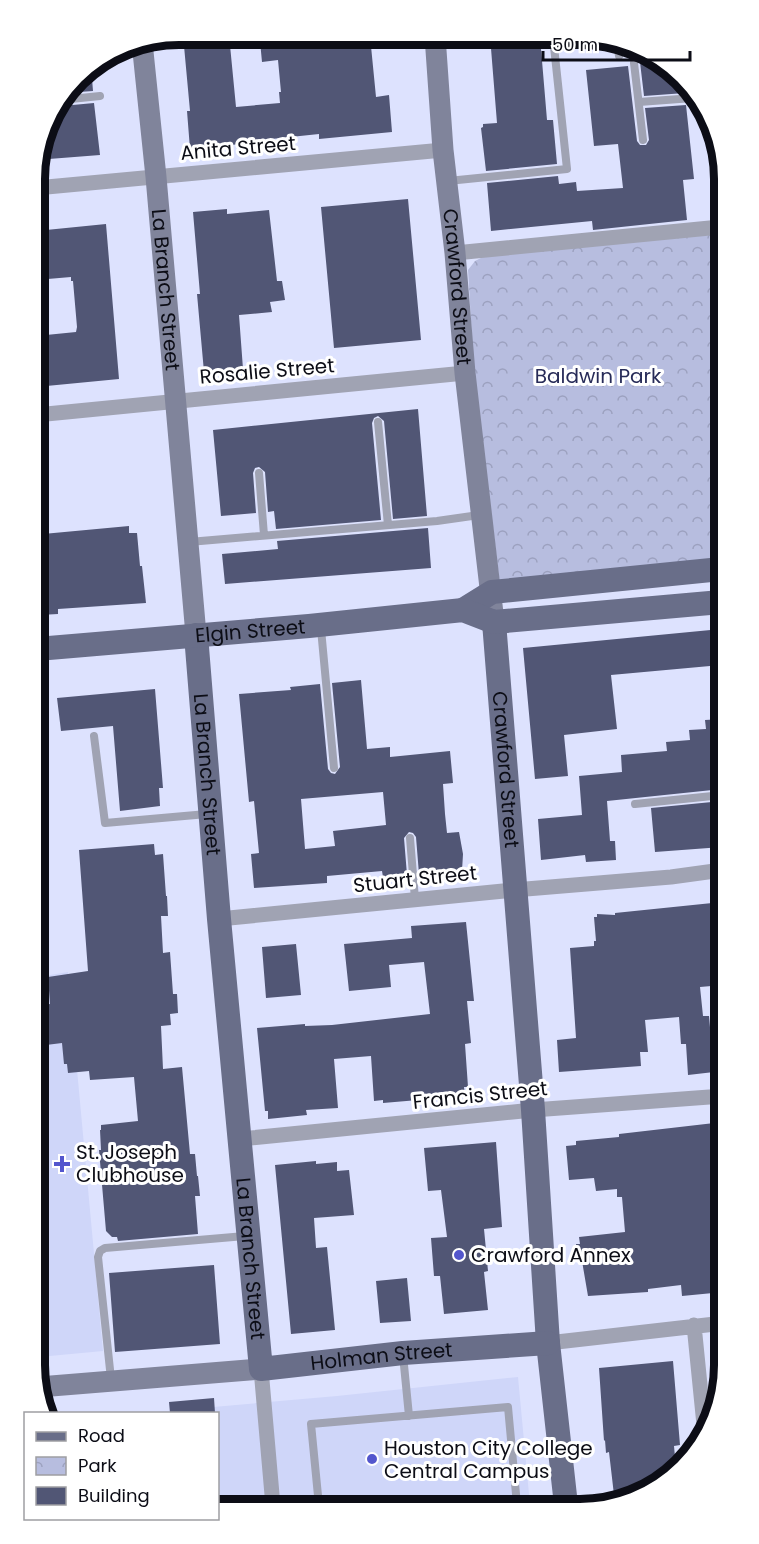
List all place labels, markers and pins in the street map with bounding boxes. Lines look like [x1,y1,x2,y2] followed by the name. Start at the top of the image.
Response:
[76,1138,184,1189] place label: St. Joseph Clubhouse
[53,1155,71,1173] marker: St. Joseph Clubhouse
[471,1241,631,1269] place label: Crawford Annex
[452,1248,466,1262] marker: Crawford Annex
[384,1434,593,1485] place label: Houston City College Central Campus
[365,1452,379,1466] marker: Houston City College Central Campus

